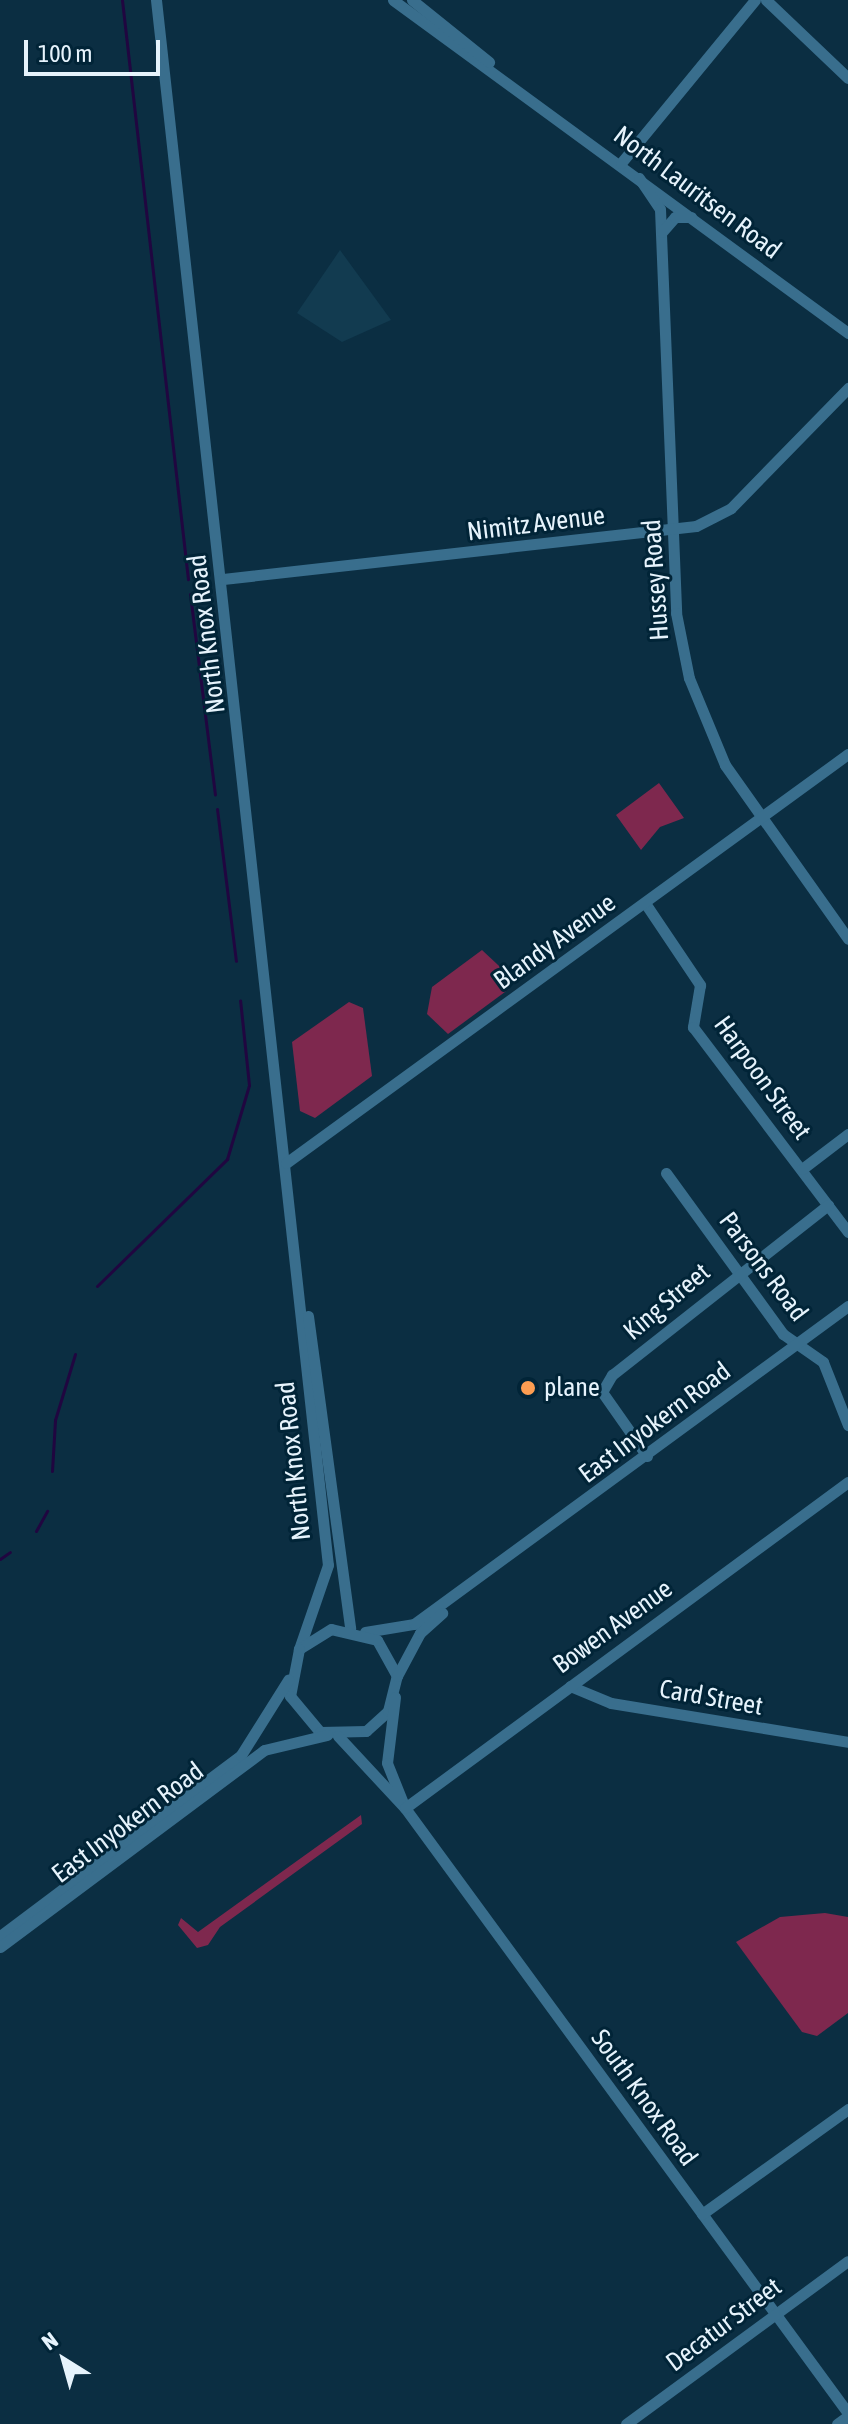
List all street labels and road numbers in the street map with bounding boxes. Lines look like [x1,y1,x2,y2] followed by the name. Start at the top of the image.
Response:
[607,120,787,266] street label: North Lauritsen Road
[465,500,607,548] street label: Nimitz Avenue
[636,518,676,642] street label: Hussey Road
[182,553,232,715] street label: North Knox Road
[488,888,622,996] street label: Blandy Avenue
[707,1010,817,1146] street label: Harpoon Street
[712,1206,814,1328] street label: Parsons Road
[617,1257,717,1347] street label: King Street
[573,1356,737,1490] street label: East Inyokern Road
[270,1380,318,1542] street label: North Knox Road
[547,1573,679,1681] street label: Bowen Avenue
[657,1674,765,1722] street label: Card Street
[46,1756,210,1890] street label: East Inyokern Road
[584,2024,704,2172] street label: South Knox Road
[660,2272,788,2378] street label: Decatur Street

